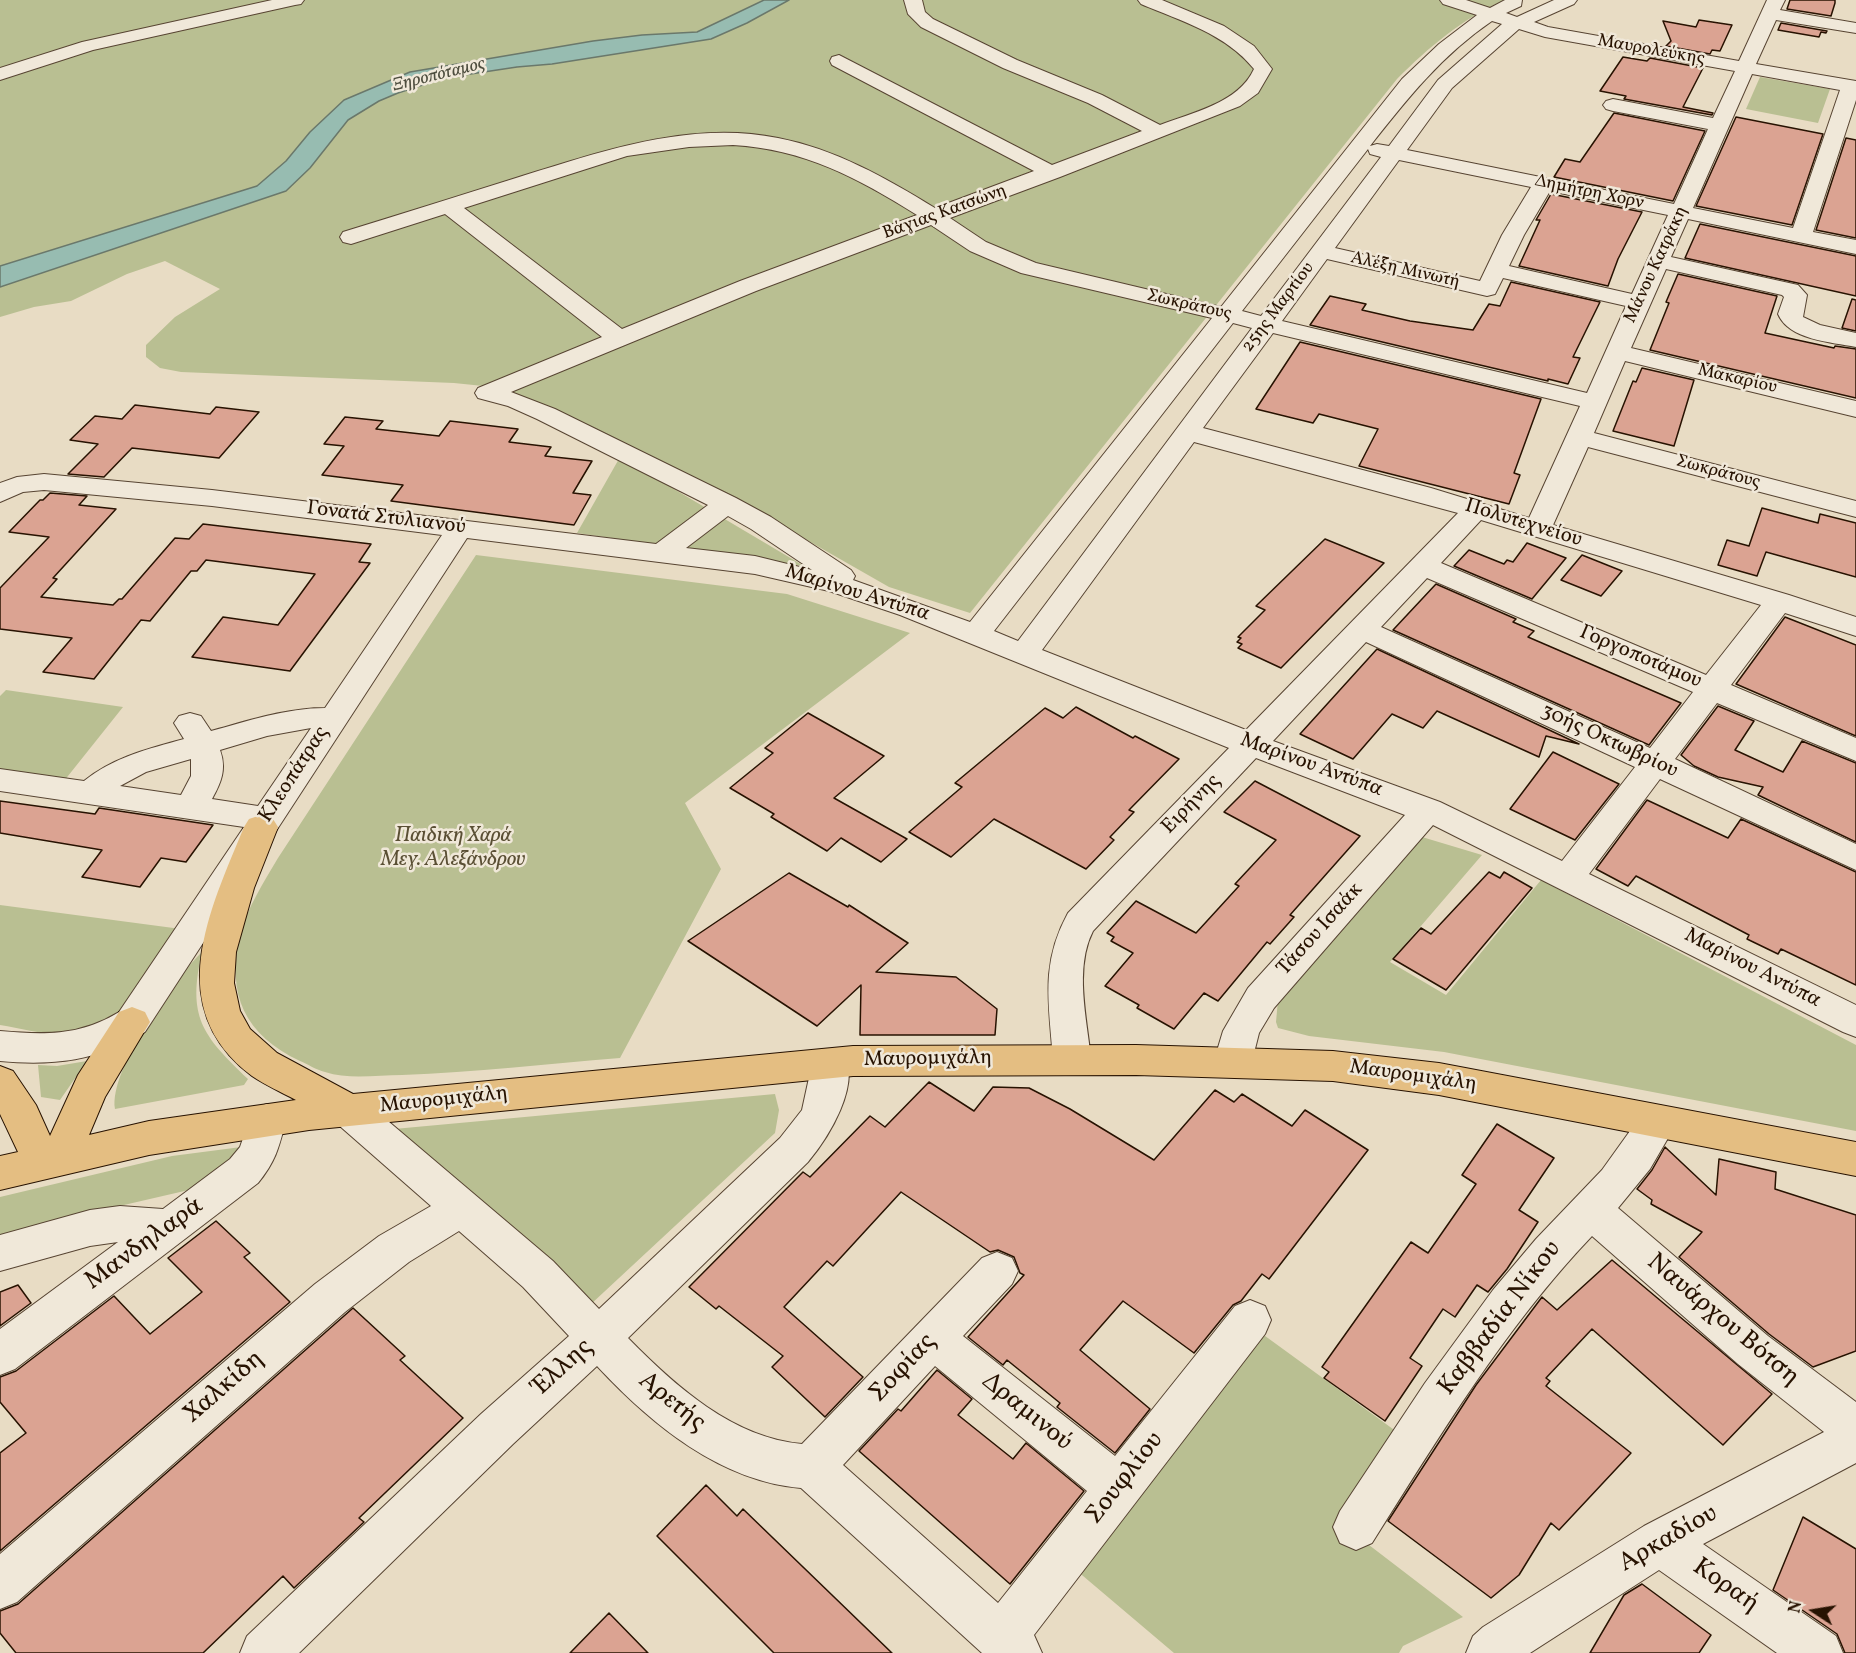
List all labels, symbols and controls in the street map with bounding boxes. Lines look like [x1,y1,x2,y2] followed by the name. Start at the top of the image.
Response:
[1596,31,1706,71] street label: Μαυρολεύκης
[391,54,487,98] water label: Ξηροπόταμος
[1533,171,1645,215] street label: Δημήτρη Χορν
[880,181,1010,245] street label: Βάγιας Κατσώνη
[1620,203,1694,327] street label: Μάνου Κατράκη
[1348,248,1462,294] street label: Αλέξη Μινωτή
[1238,259,1320,357] street label: 25ης Μαρτίου
[1144,286,1234,326] street label: Σωκράτους
[1695,360,1779,400] street label: Μακαρίου
[1673,451,1763,495] street label: Σωκράτους
[1461,494,1585,554] street label: Πολυτεχνείου
[305,497,467,541] street label: Γονατά Στυλιανού
[782,560,932,628] street label: Μαρίνου Αντύπα
[1575,621,1705,695] street label: Γοργοποτάμου
[1537,699,1681,785] street label: 30ής Οκτωβρίου
[254,722,336,828] street label: Κλεοπάτρας
[1236,729,1386,803] street label: Μαρίνου Αντύπα
[1157,770,1227,840] street label: Ειρήνης
[381,824,525,874] park label: Παιδική Χαρά Μεγ. Αλεξάνδρου
[1273,878,1369,982] street label: Τάσου Ισαάκ
[1679,924,1825,1014] street label: Μαρίνου Αντύπα
[864,1046,992,1074] street label: Μαυρομιχάλη
[1348,1056,1478,1098] street label: Μαυρομιχάλη
[379,1082,509,1120] street label: Μαυρομιχάλη
[80,1192,210,1298] street label: Μανδηλαρά
[1433,1235,1569,1403] street label: Καββαδία Νίκου
[1639,1248,1805,1394] street label: Ναυάρχου Βότση
[864,1328,944,1410] street label: Σοφίας
[528,1333,600,1403] street label: Έλλης
[178,1345,272,1431] street label: Χαλκίδη
[631,1366,711,1440] street label: Αρετής
[974,1367,1078,1459] street label: Δραμινού
[1080,1427,1172,1531] street label: Σουφλίου
[1614,1499,1724,1581] street label: Αρκαδίου
[1686,1553,1764,1621] street label: Κοραή
[1784,1581,1844,1641] north arrow
[1784,1599,1808,1615] text: N

